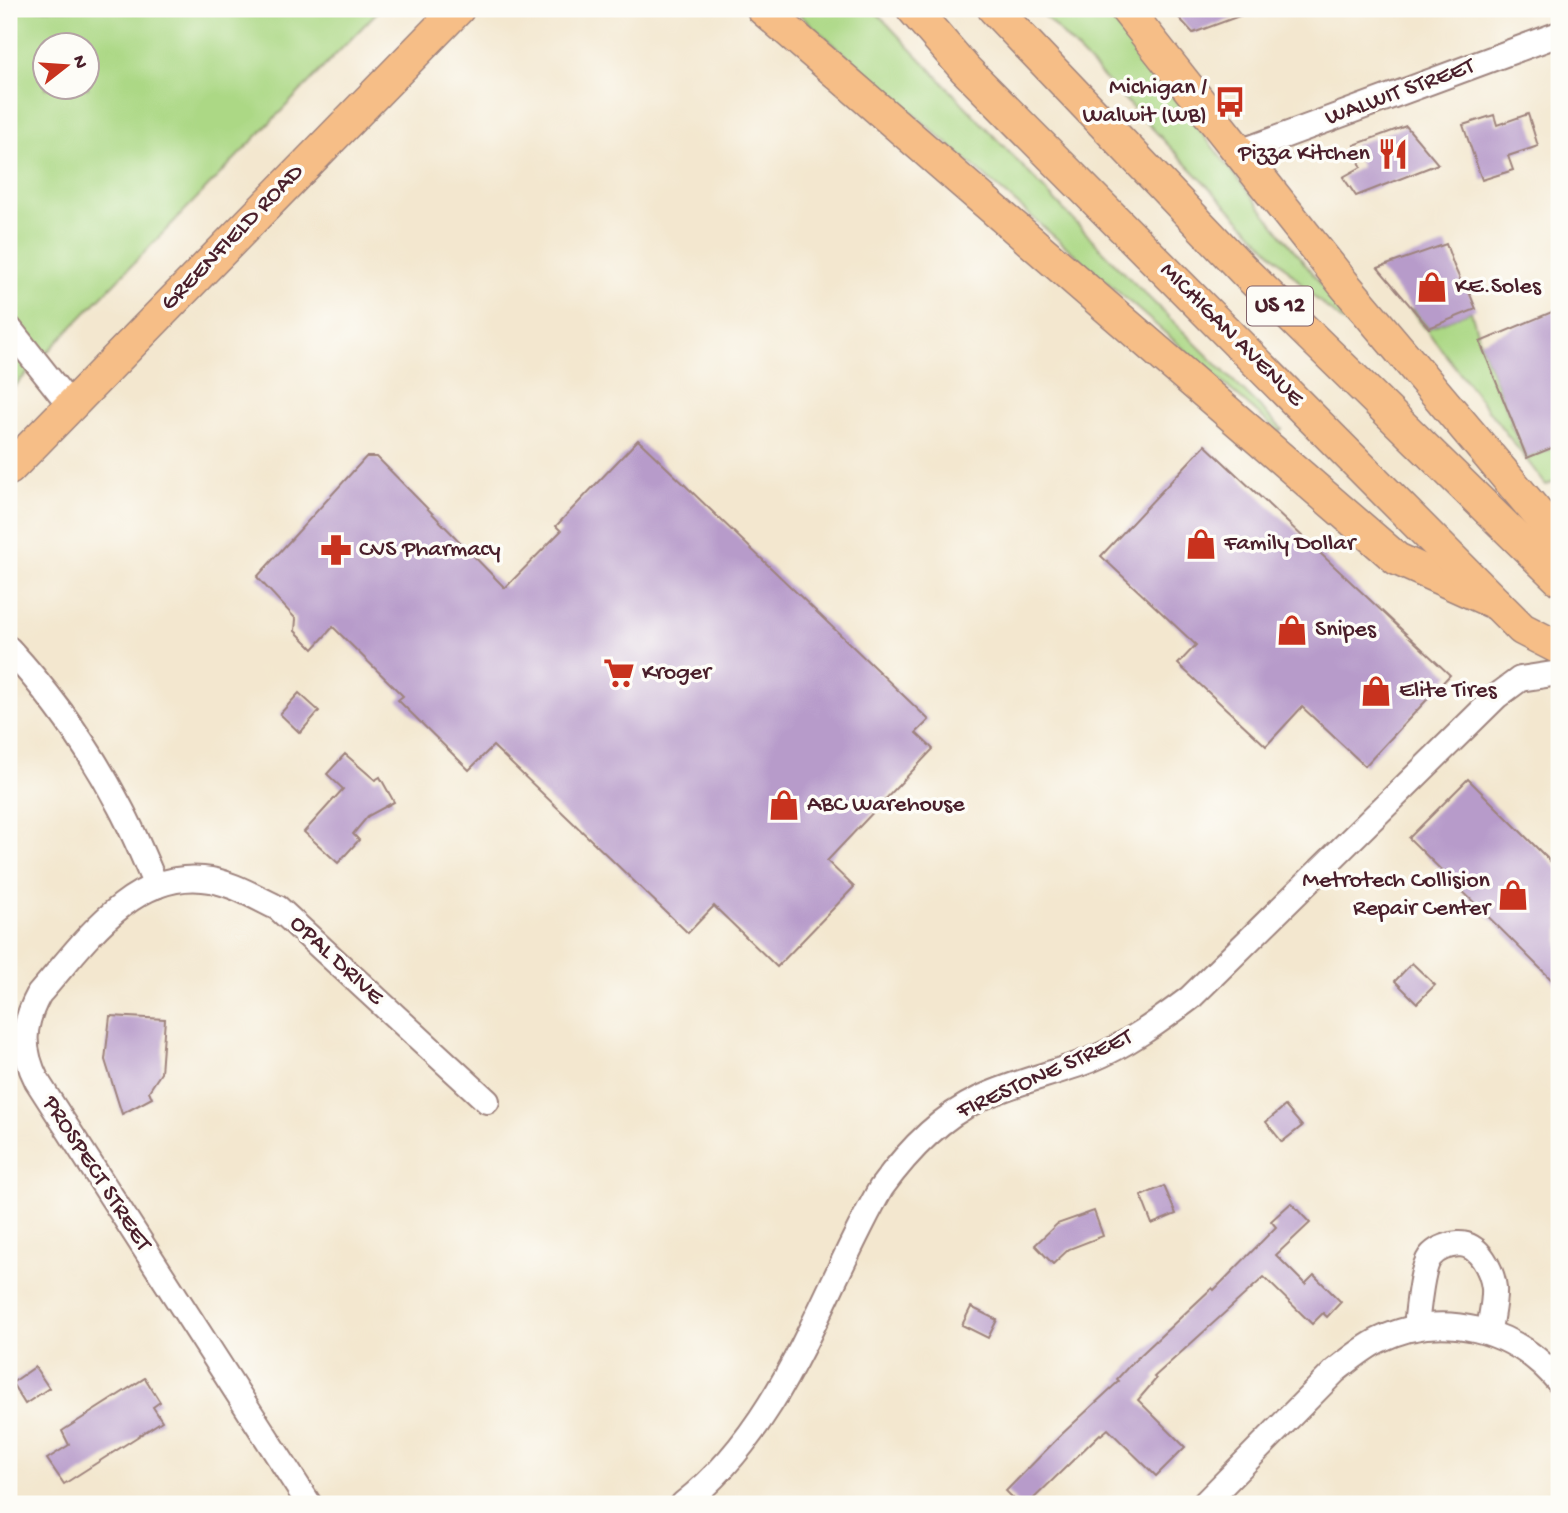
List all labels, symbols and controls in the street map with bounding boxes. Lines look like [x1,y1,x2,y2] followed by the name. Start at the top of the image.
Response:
[32,32,102,102] north arrow
[1322,52,1480,133] street label: WALWIT STREET
[66,53,92,71] text: N
[1082,74,1207,131] place label: Michigan / Walwit (WB)
[1213,85,1247,119] bus stop icon: Michigan / Walwit (WB)
[1376,137,1410,171] restaurant icon: Pizza Kitchen
[1237,140,1371,169] place label: Pizza Kitchen
[155,158,311,318] street label: GREENFIELD ROAD
[1153,257,1310,414] street label: MICHIGAN AVENUE
[1415,270,1449,304] shop icon: KE.Soles
[1455,273,1542,302] place label: KE.Soles
[1247,286,1313,326] road number: US 12
[1184,527,1218,561] shop icon: Family Dollar
[1223,530,1358,559] place label: Family Dollar
[319,533,353,567] pharmacy icon: CVS Pharmacy
[359,536,501,565] place label: CVS Pharmacy
[1275,613,1309,647] shop icon: Snipes
[1315,616,1377,645] place label: Snipes
[602,656,636,690] supermarket icon: Kroger
[642,659,713,688] place label: Kroger
[1359,674,1393,708] shop icon: Elite Tires
[1399,677,1498,706] place label: Elite Tires
[767,788,801,822] shop icon: ABC Warehouse
[807,791,965,820] place label: ABC Warehouse
[1302,867,1492,924] place label: Metrotech Collision Repair Center
[1496,878,1530,912] shop icon: Metrotech Collision Repair Center
[283,910,390,1013] street label: OPAL DRIVE
[952,1023,1139,1127] street label: FIRESTONE STREET
[34,1090,158,1259] street label: PROSPECT STREET

